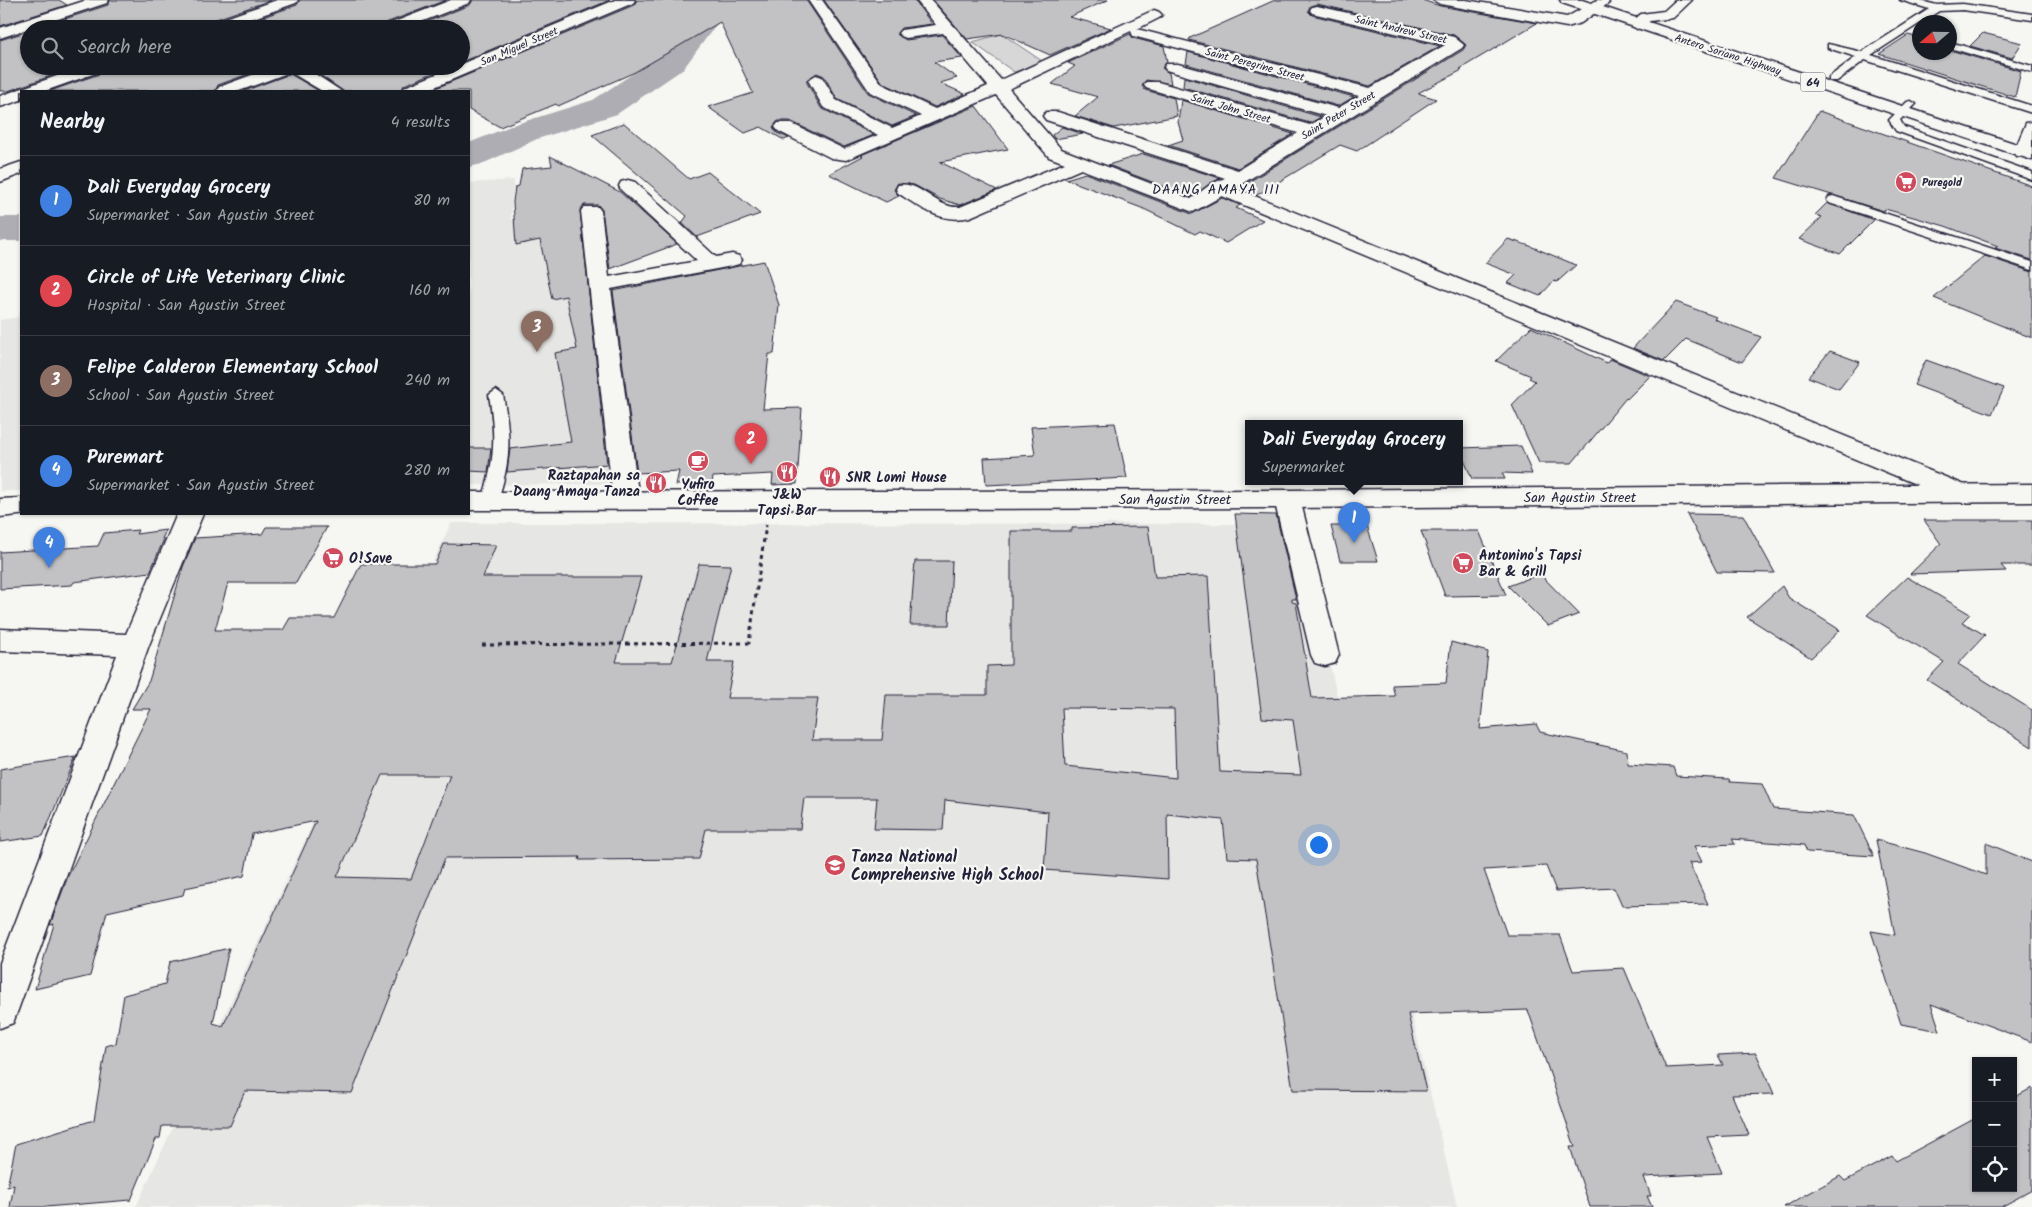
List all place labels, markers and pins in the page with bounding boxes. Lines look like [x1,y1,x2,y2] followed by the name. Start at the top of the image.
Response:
[1894,170,1918,194] supermarket icon: Puregold
[1922,174,1963,192] place label: Puregold
[521,311,553,352] pin: 3
[735,423,767,464] pin: 2
[686,449,710,473] cafe icon: Yufiro Coffee
[775,460,799,484] restaurant icon: J&W Tapsi Bar
[513,465,640,503] place label: Raztapahan sa Daang Amaya Tanza
[818,465,842,489] restaurant icon: SNR Lomi House
[846,467,947,489] place label: SNR Lomi House
[644,471,668,495] restaurant icon: Raztapahan sa Daang Amaya Tanza
[678,474,719,512] place label: Yufiro Coffee
[758,484,817,522] place label: J&W Tapsi Bar
[1338,502,1370,543] pin: 1
[33,527,65,568] pin: 4
[1479,545,1582,583] place label: Antonino's Tapsi Bar & Grill
[321,546,345,570] supermarket icon: O!Save
[349,548,392,570] place label: O!Save
[1451,551,1475,575] supermarket icon: Antonino's Tapsi Bar & Grill
[851,845,1044,888] place label: Tanza National Comprehensive High School
[823,853,847,877] school or university icon: Tanza National Comprehensive High School

